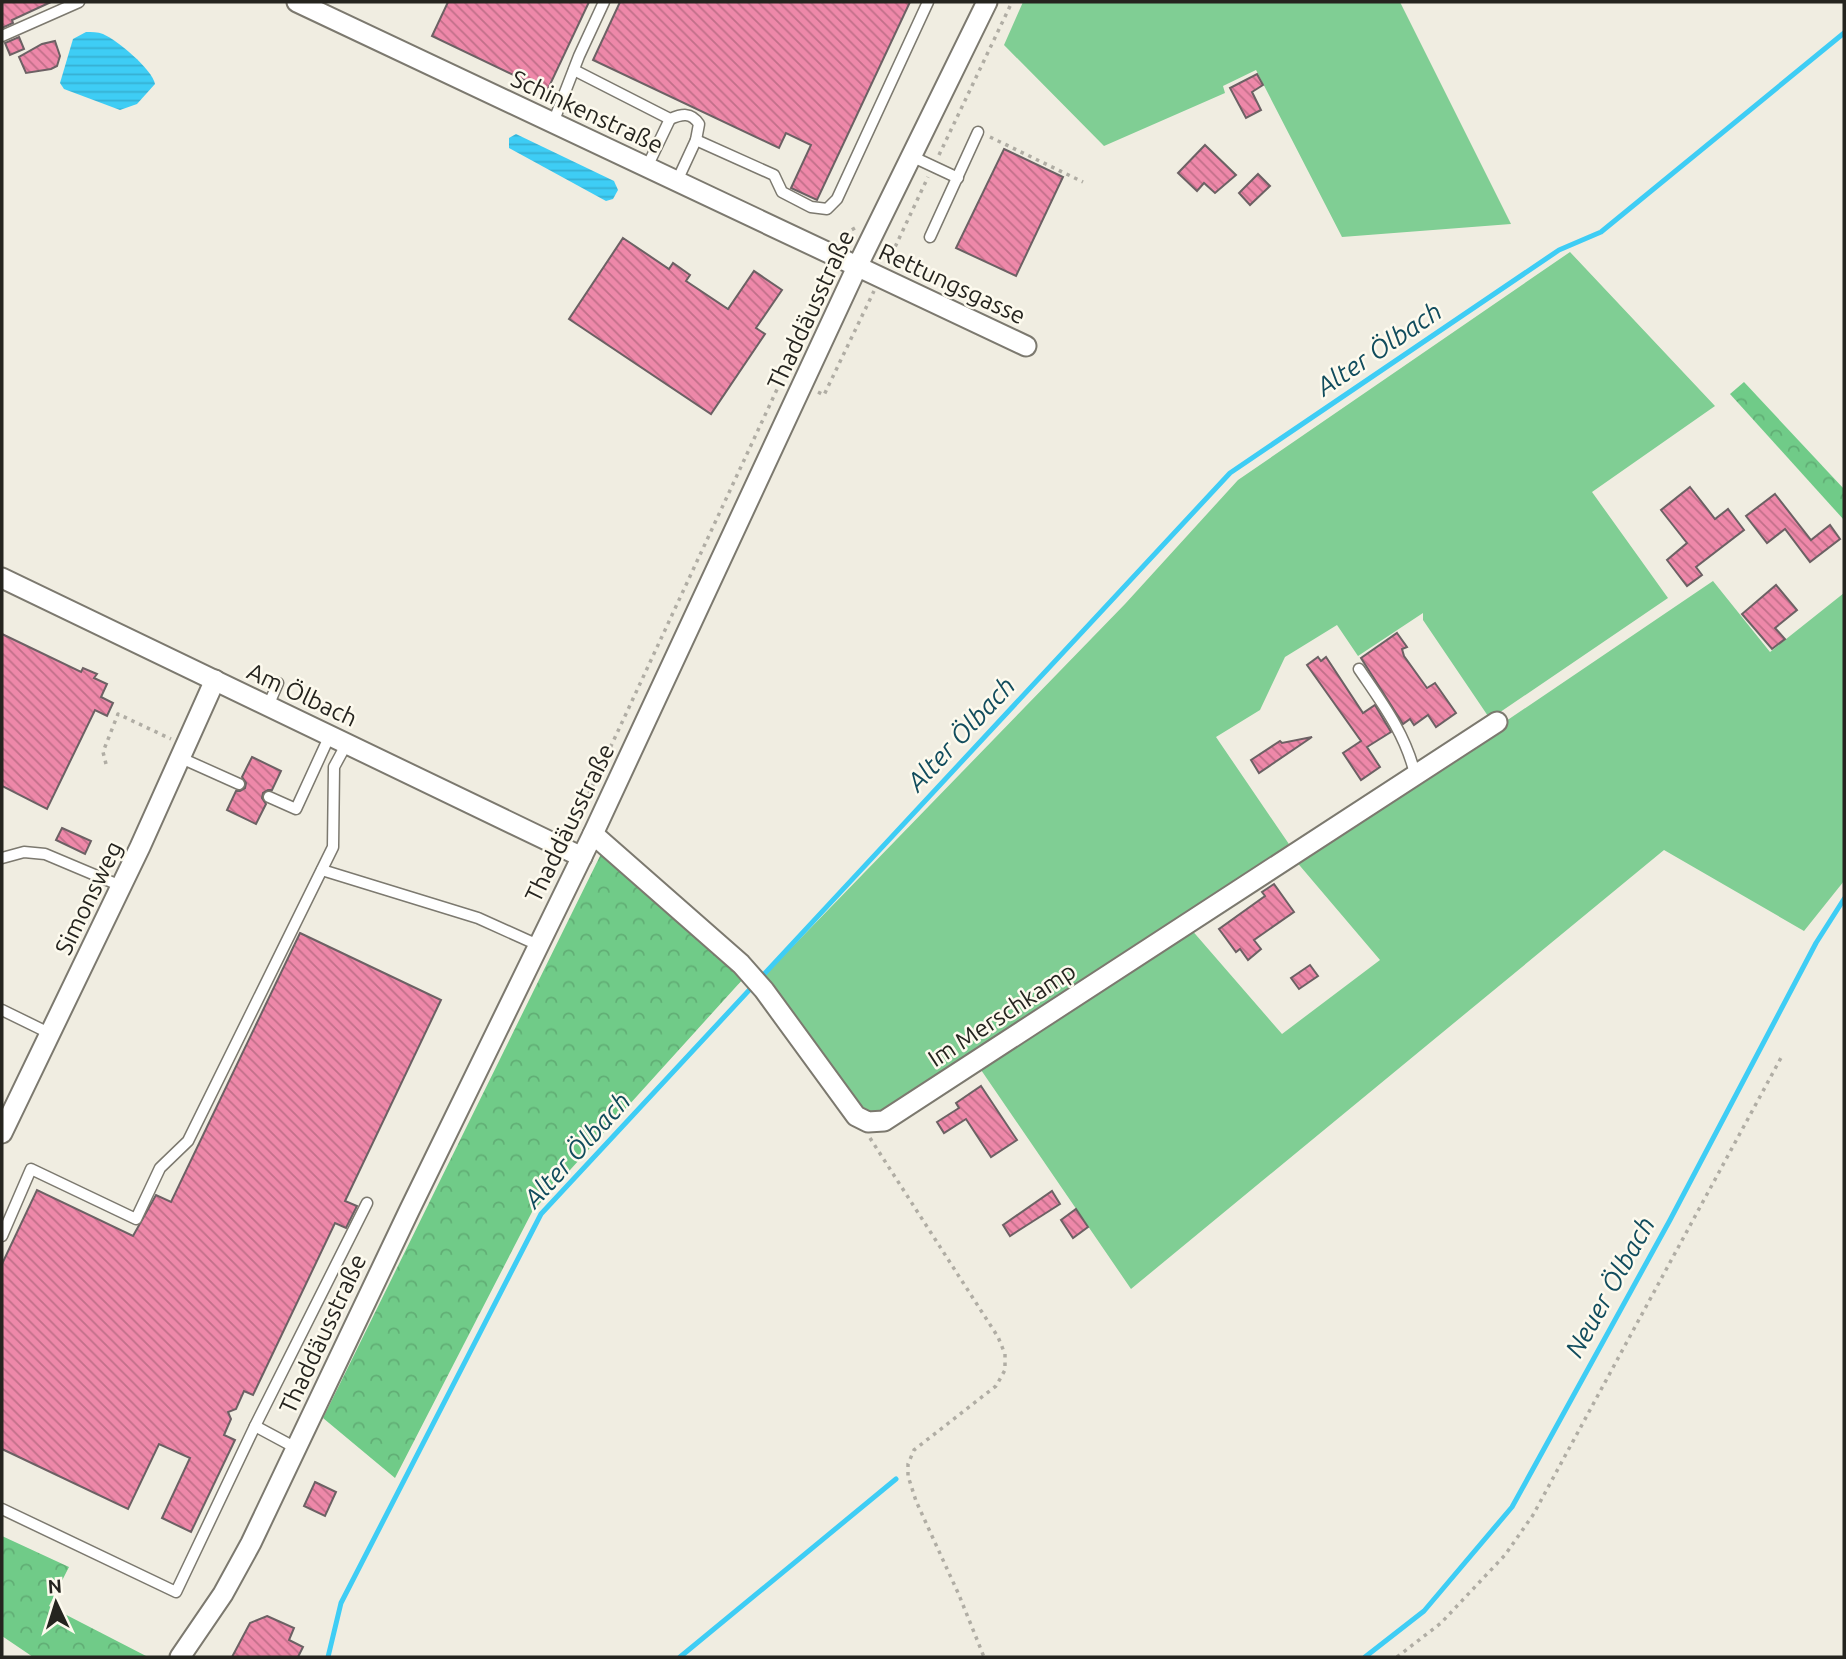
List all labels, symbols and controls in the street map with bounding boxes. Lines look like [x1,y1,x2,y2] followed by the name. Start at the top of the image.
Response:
[507,65,668,159] street label: Schinkenstraße
[762,226,859,394] street label: Thaddäusstraße
[875,238,1030,329] street label: Rettungsgasse
[1309,296,1447,402] water label: Alter Ölbach
[243,657,361,732] street label: Am Ölbach
[899,671,1021,798] water label: Alter Ölbach
[520,739,620,906] street label: Thaddäusstraße
[49,837,128,959] street label: Simonsweg
[923,957,1080,1072] street label: Im Merschkamp
[516,1086,636,1215] water label: Alter Ölbach
[1559,1212,1660,1362] water label: Neuer Ölbach
[274,1250,371,1418] street label: Thaddäusstraße
[21,1568,91,1638] north arrow
[47,1575,63,1598] text: N

